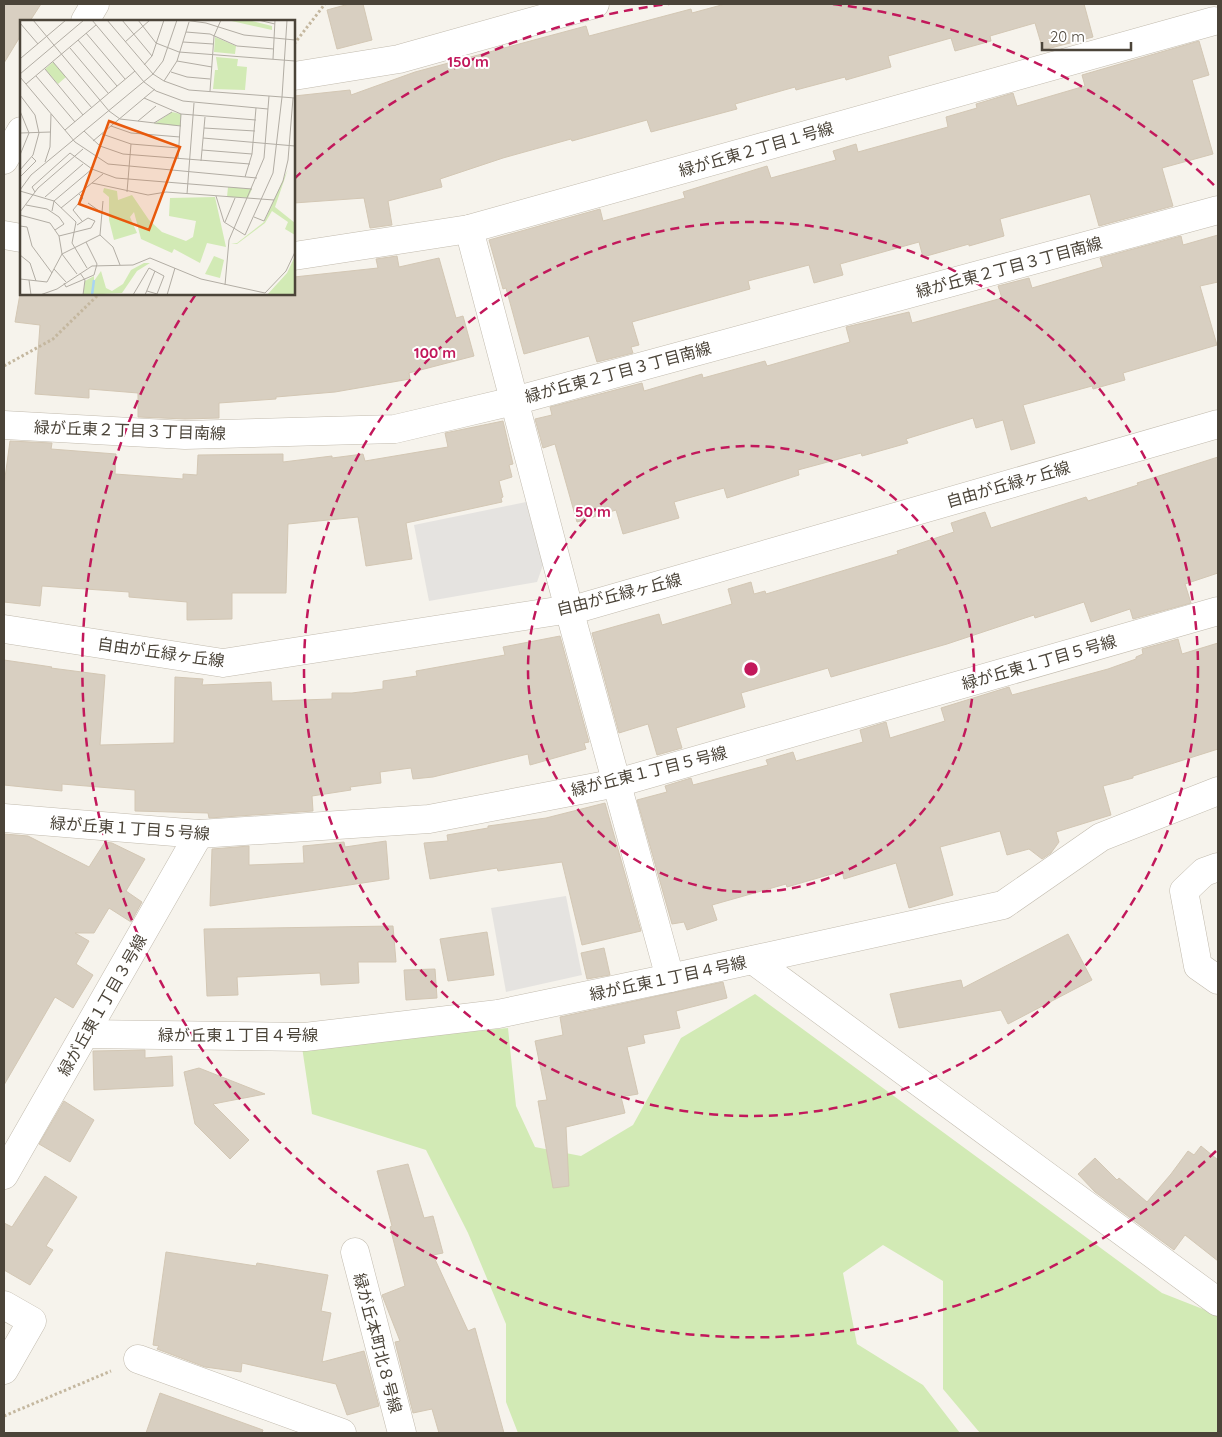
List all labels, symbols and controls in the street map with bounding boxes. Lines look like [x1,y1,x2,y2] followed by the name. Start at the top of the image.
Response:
[20,20,295,295] inset map
[1042,20,1131,52] scale bar
[1050,27,1085,46] text: 20 m
[447,52,489,71] text: 150 m
[676,117,836,181] street label: 緑が丘東２丁目１号線
[914,232,1104,302] street label: 緑が丘東２丁目３丁目南線
[523,337,713,407] street label: 緑が丘東２丁目３丁目南線
[414,343,456,362] text: 100 m
[34,417,226,443] street label: 緑が丘東２丁目３丁目南線
[944,457,1072,511] street label: 自由が丘緑ヶ丘線
[575,502,611,521] text: 50 m
[554,569,684,619] street label: 自由が丘緑ヶ丘線
[959,630,1119,694] street label: 緑が丘東１丁目５号線
[96,633,226,671] street label: 自由が丘緑ヶ丘線
[742,660,760,678] centre of rings
[569,742,729,800] street label: 緑が丘東１丁目５号線
[49,812,211,844] street label: 緑が丘東１丁目５号線
[53,931,151,1079] street label: 緑が丘東１丁目３号線
[588,952,748,1004] street label: 緑が丘東１丁目４号線
[158,1025,318,1045] street label: 緑が丘東１丁目４号線
[350,1271,406,1415] street label: 緑が丘本町北８号線

